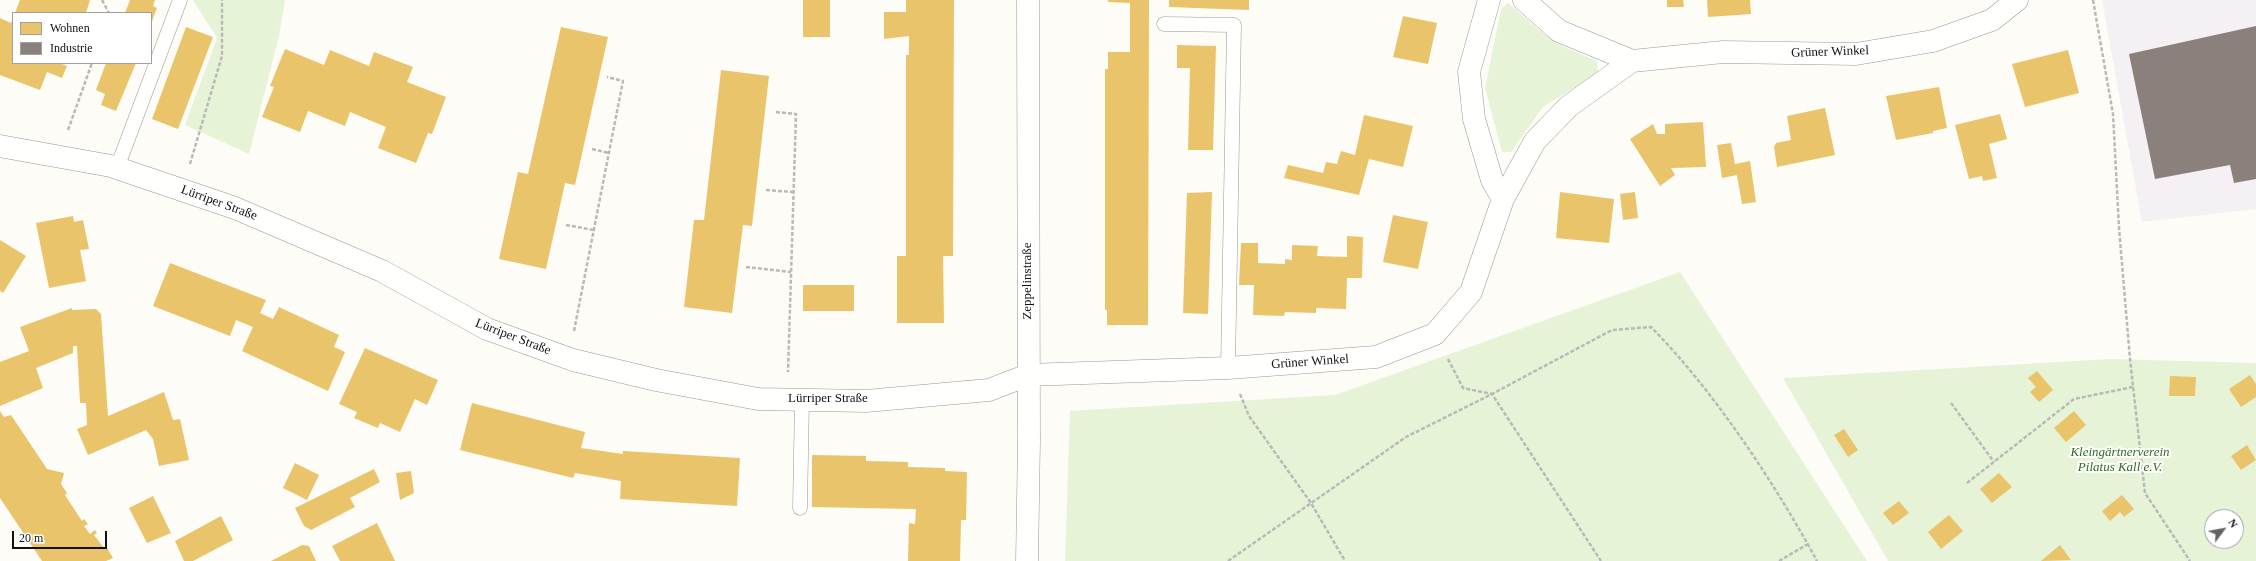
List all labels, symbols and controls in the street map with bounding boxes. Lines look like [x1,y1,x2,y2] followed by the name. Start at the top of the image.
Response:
[12,12,152,64] legend
[50,21,90,35] text: Wohnen
[50,41,93,55] text: Industrie
[1791,43,1869,61] street label: Grüner Winkel
[179,182,259,224] street label: Lürriper Straße
[1020,242,1036,320] street label: Zeppelinstraße
[473,315,553,359] street label: Lürriper Straße
[1271,352,1349,372] street label: Grüner Winkel
[788,391,868,407] street label: Lürriper Straße
[2070,445,2170,476] park label: Kleingärtnerverein Pilatus Kall e.V.
[2204,509,2244,549] north arrow
[2226,517,2241,530] text: N
[14,523,109,549] scale bar
[19,531,43,545] text: 20 m

